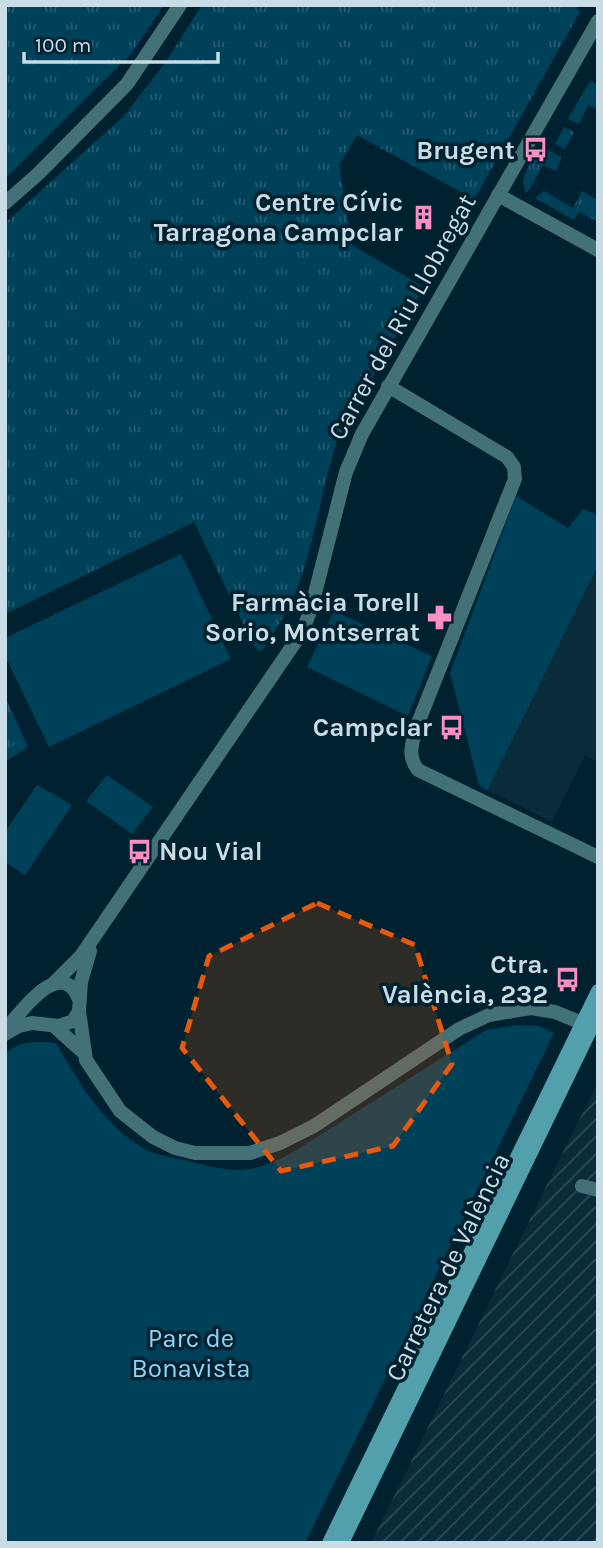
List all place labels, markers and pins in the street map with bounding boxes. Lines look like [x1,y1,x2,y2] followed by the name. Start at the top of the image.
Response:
[416,135,515,166] place label: Brugent
[521,136,549,164] bus stop icon: Brugent
[154,187,404,248] place label: Centre Cívic Tarragona Campclar
[409,203,437,231] building icon: Centre Cívic Tarragona Campclar
[205,587,420,648] place label: Farmàcia Torell Sorio, Montserrat
[426,603,454,631] pharmacy icon: Farmàcia Torell Sorio, Montserrat
[313,712,433,743] place label: Campclar
[438,713,466,741] bus stop icon: Campclar
[159,836,263,867] place label: Nou Vial
[125,837,153,865] bus stop icon: Nou Vial
[382,949,548,1010] place label: Ctra. València, 232
[554,965,582,993] bus stop icon: Ctra. València, 232

